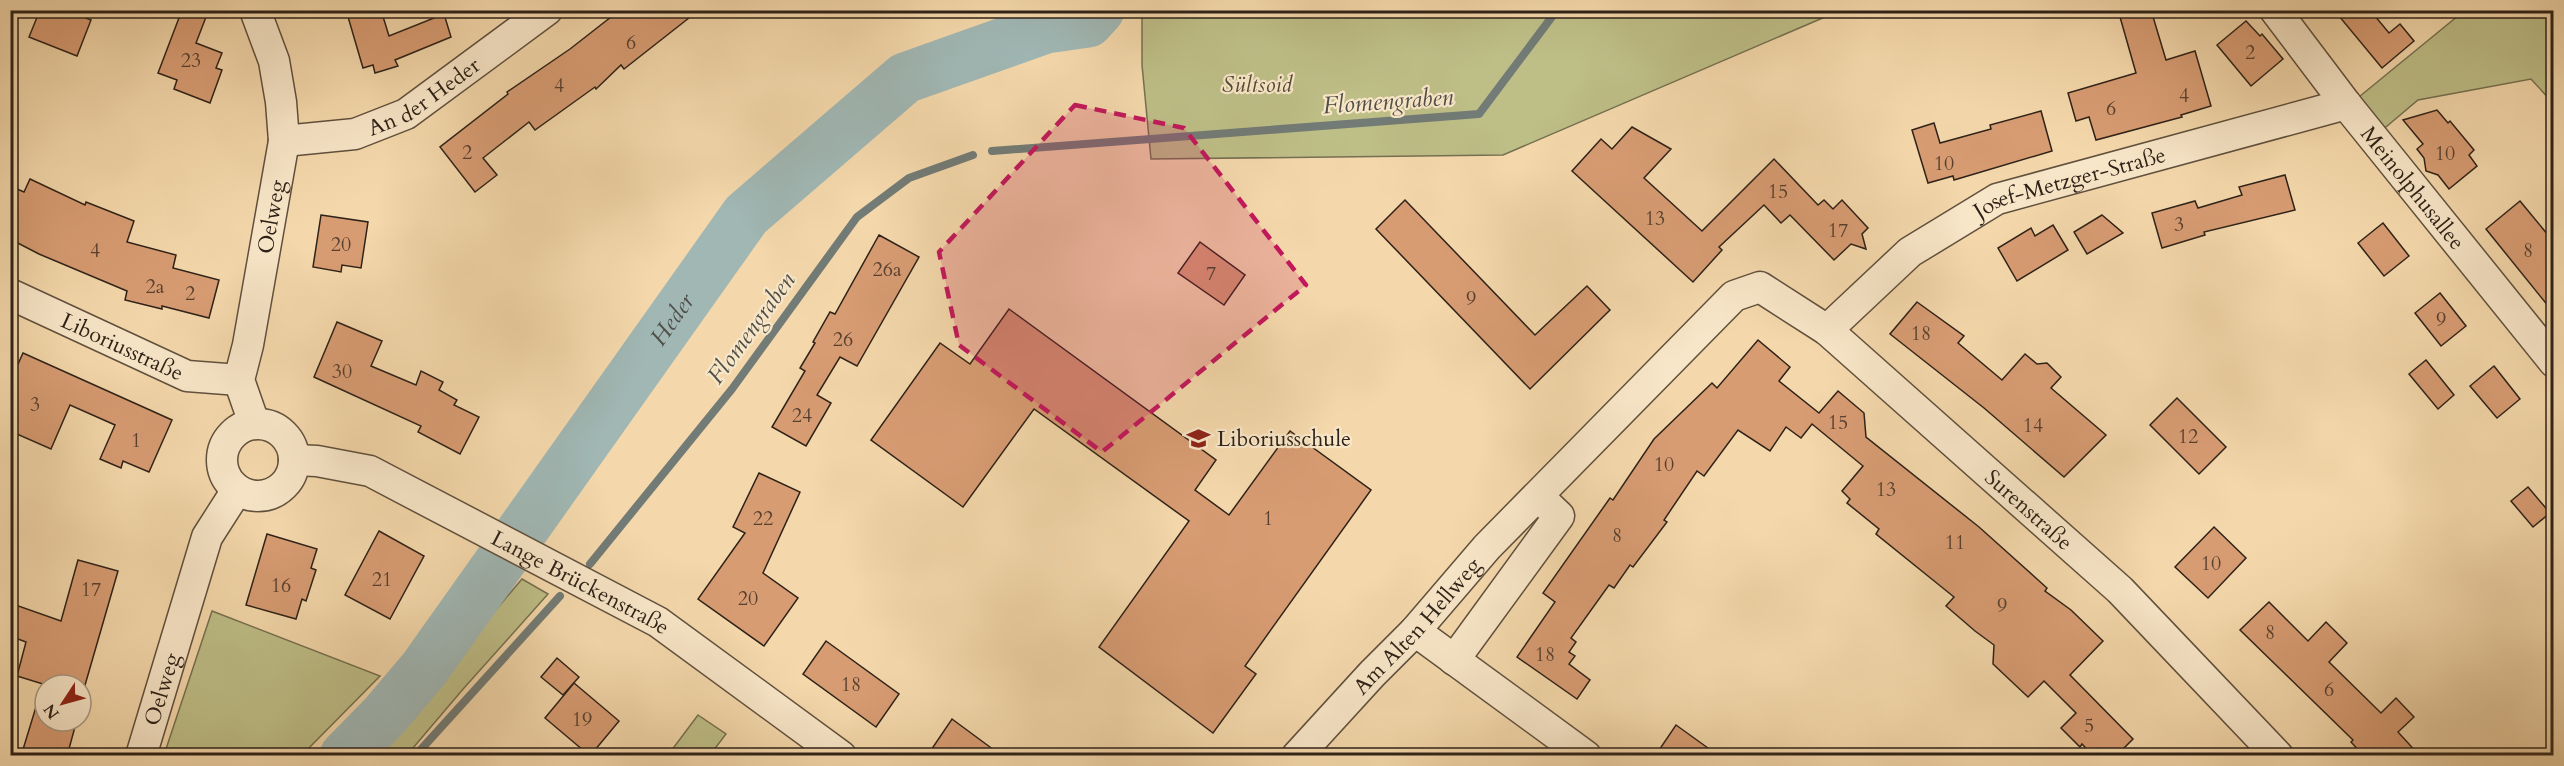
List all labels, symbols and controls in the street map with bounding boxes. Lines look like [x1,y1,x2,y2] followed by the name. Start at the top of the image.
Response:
[626,29,636,56] house number: 6
[2245,39,2255,66] house number: 2
[181,47,201,74] house number: 23
[364,50,487,144] street label: An der Heder
[1222,70,1293,100] park label: Sültsoid
[554,72,564,99] house number: 4
[1322,80,1455,123] water label: Flomengraben
[2179,82,2189,109] house number: 4
[2106,95,2116,122] house number: 6
[2353,120,2472,256] street label: Meinolphusallee
[462,139,472,166] house number: 2
[1965,140,2169,228] street label: Josef-Metzger-Straße
[2435,140,2455,167] house number: 10
[1934,150,1954,177] house number: 10
[250,177,293,256] street label: Oelweg
[1768,178,1788,205] house number: 15
[1645,205,1665,232] house number: 13
[2174,211,2184,238] house number: 3
[1828,217,1848,244] house number: 17
[331,231,351,258] house number: 20
[90,237,100,264] house number: 4
[2523,237,2533,264] house number: 8
[872,256,902,283] house number: 26a
[1206,260,1216,287] house number: 7
[700,265,803,391] water label: Flomengraben
[146,273,165,300] house number: 2a
[185,280,195,307] house number: 2
[1466,285,1476,312] house number: 9
[642,286,703,353] water label: Heder
[56,306,188,388] street label: Liboriusstraße
[2436,306,2446,333] house number: 9
[1911,320,1931,347] house number: 18
[833,326,853,353] house number: 26
[332,358,352,385] house number: 30
[30,391,40,418] house number: 3
[792,402,812,429] house number: 24
[1828,409,1848,436] house number: 15
[2023,412,2043,439] house number: 14
[2178,423,2198,450] house number: 12
[1217,424,1351,454] place label: Liboriusschule
[1186,425,1212,451] school or university icon: Liboriusschule
[131,427,141,454] house number: 1
[1654,451,1674,478] house number: 10
[1978,463,2079,557] street label: Surenstraße
[1876,476,1896,503] house number: 13
[753,505,773,532] house number: 22
[1263,505,1273,532] house number: 1
[1612,522,1622,549] house number: 8
[486,523,676,642] street label: Lange Brückenstraße
[1945,529,1965,556] house number: 11
[2201,550,2221,577] house number: 10
[1347,551,1488,701] street label: Am Alten Hellweg
[372,566,392,593] house number: 21
[271,572,291,599] house number: 16
[81,576,101,603] house number: 17
[738,585,758,612] house number: 20
[1997,592,2007,619] house number: 9
[2265,619,2275,646] house number: 8
[1535,641,1555,668] house number: 18
[137,649,187,729] street label: Oelweg
[841,671,861,698] house number: 18
[33,673,93,733] north arrow
[2324,676,2334,703] house number: 6
[39,699,65,723] text: N
[572,706,592,733] house number: 19
[2084,712,2094,739] house number: 5

